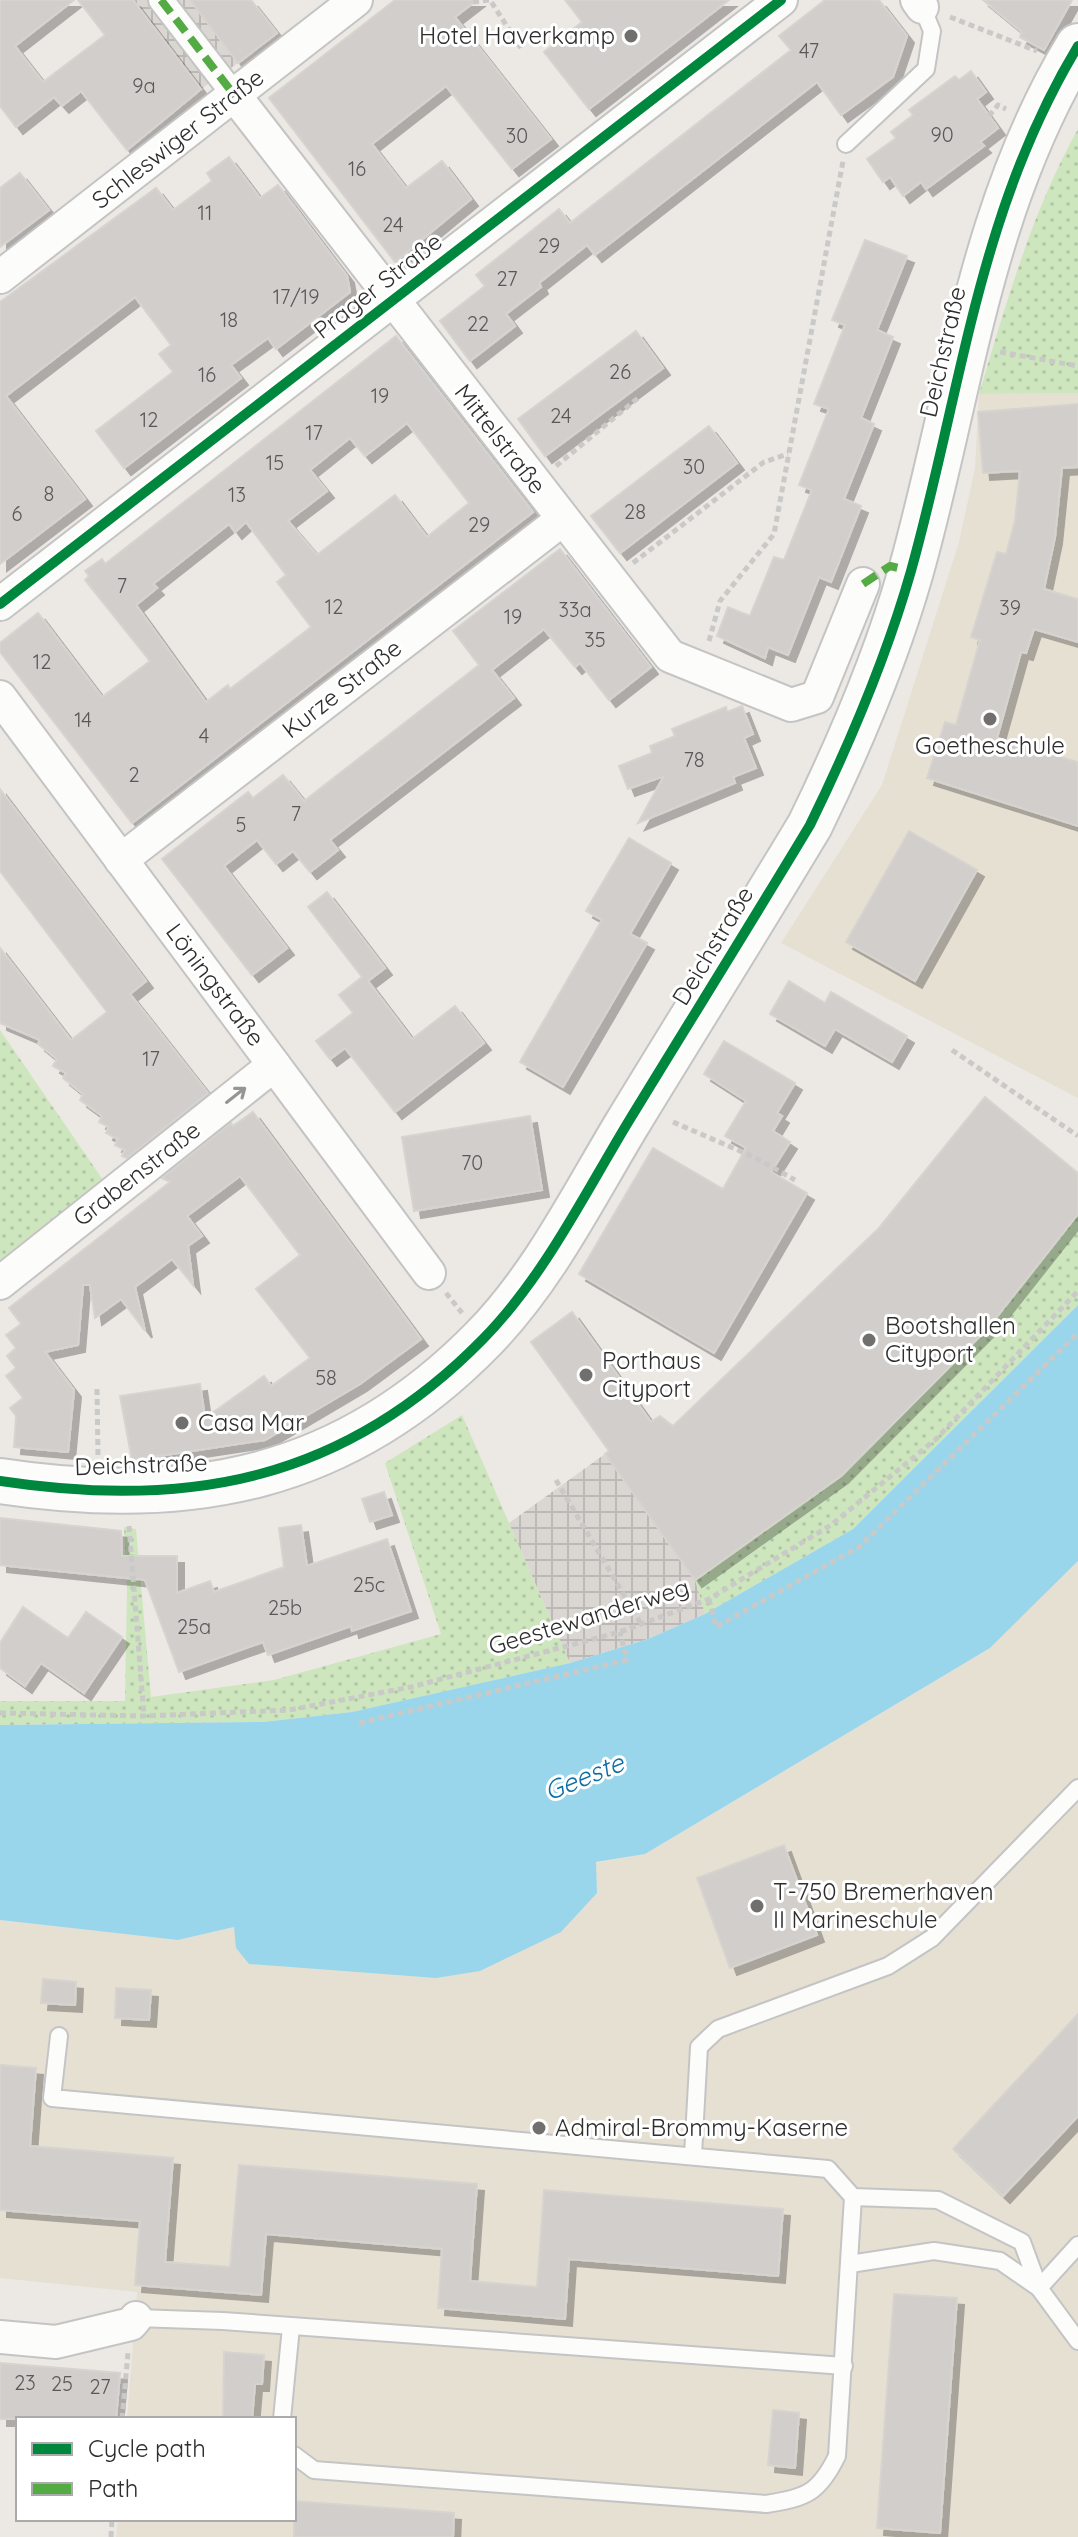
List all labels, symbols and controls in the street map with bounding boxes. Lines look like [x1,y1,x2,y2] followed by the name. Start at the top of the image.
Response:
[419,20,615,50] place label: Hotel Haverkamp
[622,27,640,45] marker: Hotel Haverkamp
[799,38,819,63] house number: 47
[85,62,269,215] street label: Schleswiger Straße
[132,73,156,98] house number: 9a
[930,122,954,147] house number: 90
[506,123,528,148] house number: 30
[348,156,366,181] house number: 16
[198,200,212,225] house number: 11
[382,212,404,237] house number: 24
[307,226,448,345] street label: Prager Straße
[538,233,560,258] house number: 29
[497,266,517,291] house number: 27
[273,284,319,309] house number: 17/19
[912,284,972,420] street label: Deichstraße
[220,307,238,332] house number: 18
[467,311,489,336] house number: 22
[609,359,631,384] house number: 26
[198,362,216,387] house number: 16
[449,377,553,499] street label: Mittelstraße
[371,383,389,408] house number: 19
[550,403,572,428] house number: 24
[140,407,158,432] house number: 12
[305,420,323,445] house number: 17
[266,450,284,475] house number: 15
[683,454,705,479] house number: 30
[44,481,54,506] house number: 8
[228,482,246,507] house number: 13
[624,499,646,524] house number: 28
[12,501,23,526] house number: 6
[468,512,490,537] house number: 29
[117,573,127,598] house number: 7
[325,594,343,619] house number: 12
[999,595,1021,620] house number: 39
[558,597,592,622] house number: 33a
[504,604,522,629] house number: 19
[584,627,606,652] house number: 35
[276,632,407,744] street label: Kurze Straße
[33,649,51,674] house number: 12
[74,707,92,732] house number: 14
[981,710,999,728] marker: Goetheschule
[199,723,209,748] house number: 4
[915,730,1065,760] place label: Goetheschule
[683,747,705,772] house number: 78
[128,762,140,787] house number: 2
[291,801,301,826] house number: 7
[236,812,246,837] house number: 5
[665,881,759,1010] street label: Deichstraße
[160,917,272,1052] street label: Löningstraße
[142,1046,160,1071] house number: 17
[225,1086,246,1104] one-way arrow
[67,1114,206,1232] street label: Grabenstraße
[461,1150,483,1175] house number: 70
[885,1310,1016,1368] place label: Bootshallen Cityport
[860,1331,878,1349] marker: Bootshallen Cityport
[602,1345,701,1403] place label: Porthaus Cityport
[315,1365,337,1390] house number: 58
[577,1366,595,1384] marker: Porthaus Cityport
[198,1407,304,1437] place label: Casa Mar
[173,1414,191,1432] marker: Casa Mar
[74,1447,208,1481] street label: Deichstraße
[485,1571,693,1661] street label: Geestewanderweg
[353,1572,385,1597] house number: 25c
[268,1595,302,1620] house number: 25b
[177,1614,211,1639] house number: 25a
[539,1745,630,1807] water label: Geeste
[773,1876,994,1934] place label: T-750 Bremerhaven II Marineschule
[748,1897,766,1915] marker: T-750 Bremerhaven II Marineschule
[555,2112,848,2142] place label: Admiral-Brommy-Kaserne
[530,2119,548,2137] marker: Admiral-Brommy-Kaserne
[14,2370,36,2395] house number: 23
[51,2371,73,2396] house number: 25
[90,2374,110,2399] house number: 27
[16,2417,296,2521] legend
[88,2433,206,2463] text: Cycle path
[88,2473,139,2503] text: Path

